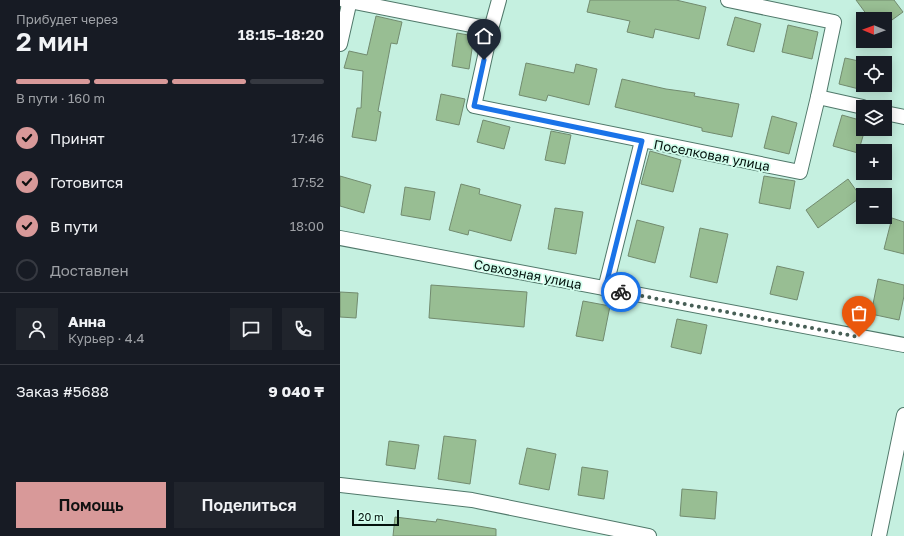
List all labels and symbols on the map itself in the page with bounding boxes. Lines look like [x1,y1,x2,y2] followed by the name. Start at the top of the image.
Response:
[856,12,892,48] north arrow
[467,19,501,60] pin
[653,136,771,174] street label: Поселковая улица
[473,256,583,292] street label: Совхозная улица
[601,272,641,312] courier
[842,296,876,337] pin
[352,508,399,527] scale bar

